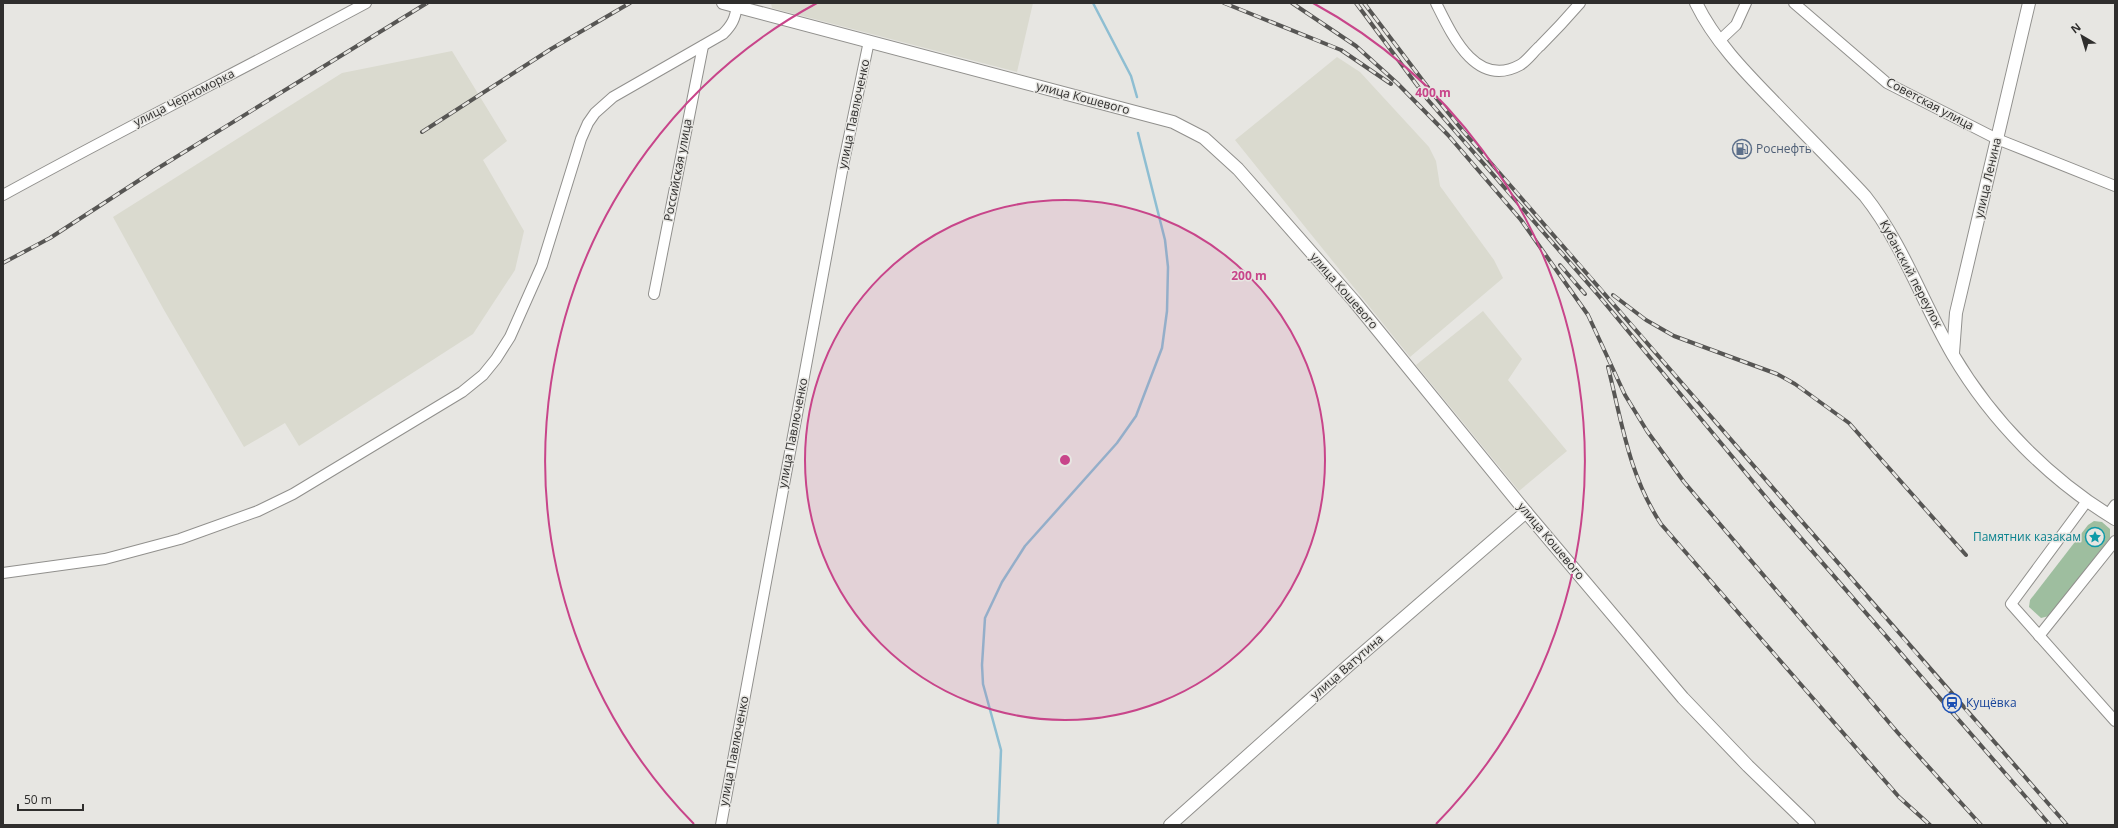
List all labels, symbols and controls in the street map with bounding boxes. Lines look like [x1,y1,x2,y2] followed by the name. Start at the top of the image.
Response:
[2062,16,2102,56] north arrow
[2067,19,2084,36] text: N
[834,57,873,170] street label: улица Павлюченко
[130,65,237,130] street label: улица Черноморка
[1883,73,1977,134] street label: Советская улица
[1034,77,1132,118] street label: улица Кошевого
[1415,84,1451,101] text: 400 m
[659,117,696,223] street label: Российская улица
[1970,136,2005,220] street label: улица Ленина
[1731,138,1753,160] fuel station icon: Роснефть
[1756,140,1812,157] place label: Роснефть
[1876,217,1947,331] street label: Кубанский переулок
[1306,249,1382,333] street label: улица Кошевого
[1231,267,1267,284] text: 200 m
[773,376,812,489] street label: улица Павлюченко
[1058,453,1072,467] centre of rings
[1514,498,1589,583] street label: улица Кошевого
[2084,526,2106,548] place icon: Памятник казакам
[1973,528,2081,545] place label: Памятник казакам
[1307,630,1387,703] street label: улица Ватутина
[1941,692,1963,714] station icon: Кущёвка
[714,694,753,807] street label: улица Павлюченко
[1966,694,2017,711] place label: Кущёвка
[18,786,83,812] scale bar
[24,791,52,808] text: 50 m

